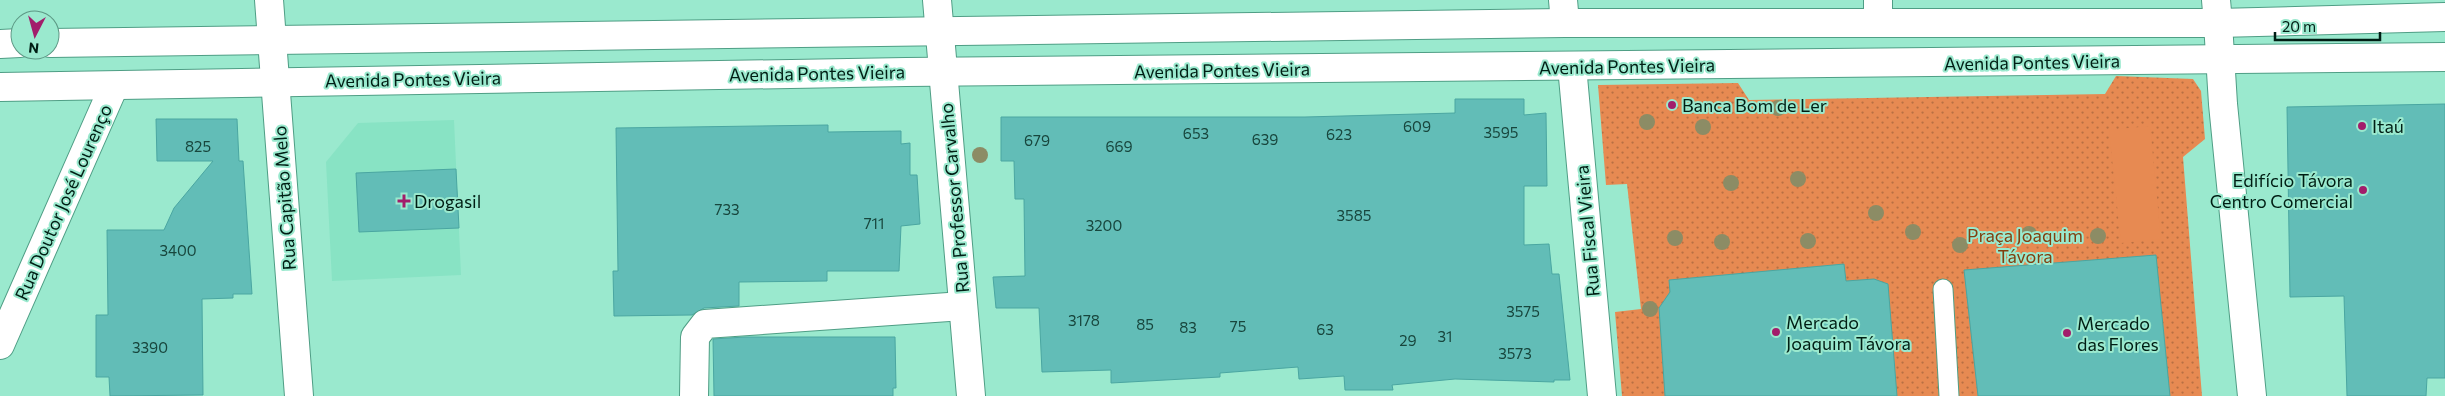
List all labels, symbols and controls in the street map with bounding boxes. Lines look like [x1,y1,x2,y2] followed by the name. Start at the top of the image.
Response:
[10,10,60,60] north arrow
[2275,10,2380,42] scale bar
[2282,17,2316,35] text: 20 m
[27,39,40,57] text: N
[1944,49,2120,75] street label: Avenida Pontes Vieira
[1539,53,1715,79] street label: Avenida Pontes Vieira
[1134,57,1310,83] street label: Avenida Pontes Vieira
[729,60,905,86] street label: Avenida Pontes Vieira
[325,66,501,92] street label: Avenida Pontes Vieira
[1682,94,1827,116] place label: Banca Bom de Ler
[1666,99,1678,111] marker: Banca Bom de Ler
[10,101,116,303] street label: Rua Doutor José Lourenço
[935,102,973,294] street label: Rua Professor Carvalho
[2372,115,2404,137] place label: Itaú
[1403,117,1431,135] house number: 609
[2356,120,2368,132] marker: Itaú
[1484,123,1518,141] house number: 3595
[1183,124,1209,142] house number: 653
[268,125,300,271] street label: Rua Capitão Melo
[1326,125,1352,143] house number: 623
[1252,130,1278,148] house number: 639
[1024,131,1050,149] house number: 679
[185,137,211,155] house number: 825
[1105,137,1133,155] house number: 669
[1570,164,1604,298] street label: Rua Fiscal Vieira
[2210,169,2353,212] place label: Edifício Távora Centro Comercial
[2357,184,2369,196] marker: Edifício Távora Centro Comercial
[414,190,481,212] place label: Drogasil
[398,195,410,207] marker: Drogasil
[715,200,740,218] house number: 733
[1337,206,1371,224] house number: 3585
[864,214,884,232] house number: 711
[1086,216,1122,234] house number: 3200
[1967,224,2083,267] park label: Praça Joaquim Távora
[159,241,197,259] house number: 3400
[1506,302,1540,320] house number: 3575
[1068,311,1100,329] house number: 3178
[1786,311,1911,354] place label: Mercado Joaquim Távora
[2077,312,2159,355] place label: Mercado das Flores
[1136,315,1154,333] house number: 85
[1230,317,1246,335] house number: 75
[1179,318,1197,336] house number: 83
[1316,320,1334,338] house number: 63
[1770,326,1782,338] marker: Mercado Joaquim Távora
[1438,327,1452,345] house number: 31
[2061,327,2073,339] marker: Mercado das Flores
[1399,331,1417,349] house number: 29
[132,338,168,356] house number: 3390
[1498,344,1532,362] house number: 3573

